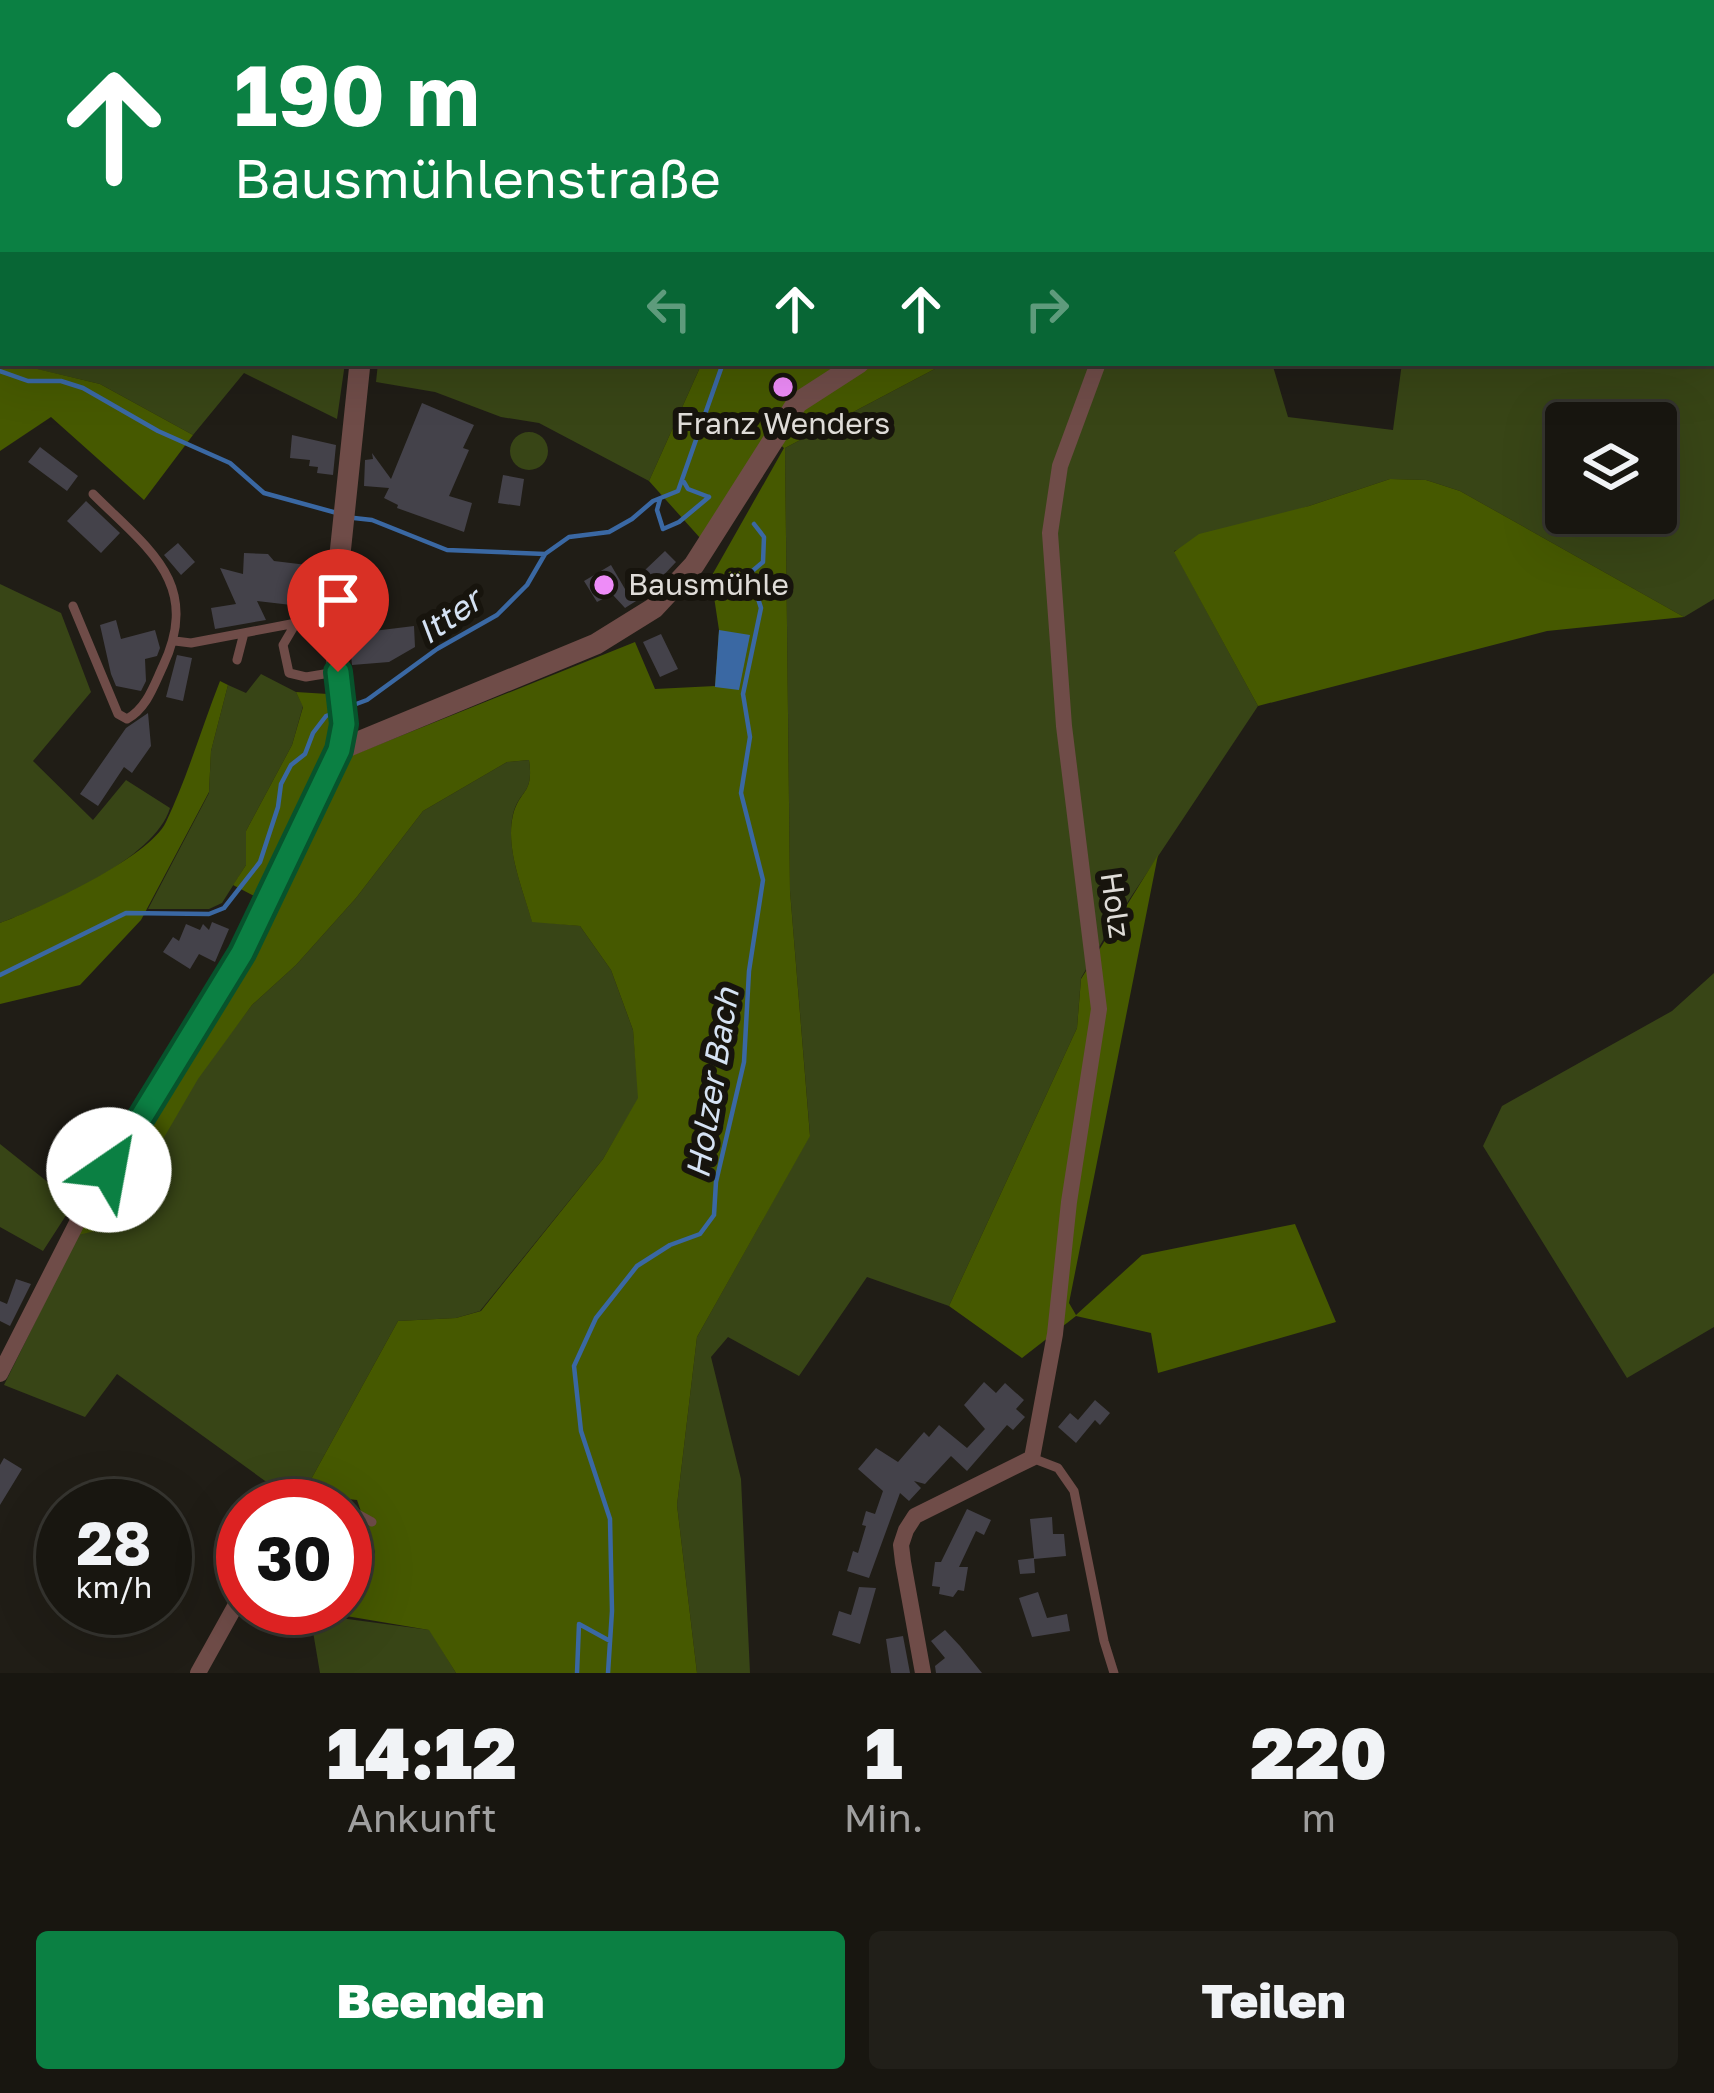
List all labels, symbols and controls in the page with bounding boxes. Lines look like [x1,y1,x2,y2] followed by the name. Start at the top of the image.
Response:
[234,44,480,144] text: 190 m
[36,48,192,204] icon: ahead
[234,145,721,210] text: Bausmühlenstraße
[636,276,702,342] icon: left
[762,276,828,342] icon: ahead
[888,276,954,342] icon: ahead
[1014,276,1080,342] icon: right
[770,374,796,400] marker: Franz Wenders
[1545,402,1677,534] map controls
[1545,402,1677,534] button: layers
[676,405,890,441] place label: Franz Wenders
[287,549,389,672] pin
[628,566,789,602] place label: Bausmühle
[305,567,371,633] icon: arrive
[591,572,617,598] marker: Bausmühle
[409,578,491,651] water label: Itter
[1094,870,1138,940] street label: Holz
[677,983,746,1181] water label: Holzer Bach
[46,1107,172,1233] position arrow
[216,1479,372,1635] speed limit sign: 30
[76,1506,151,1578] text: 28
[76,1569,152,1605] text: km/h
[327,1708,517,1795] text: 14:12
[865,1708,903,1795] text: 1
[1250,1708,1387,1795] text: 220
[347,1794,497,1841] text: Ankunft
[844,1794,924,1841] text: Min.
[1301,1794,1336,1841] text: m
[36,1931,845,2069] button: Beenden
[869,1931,1678,2069] button: Teilen

